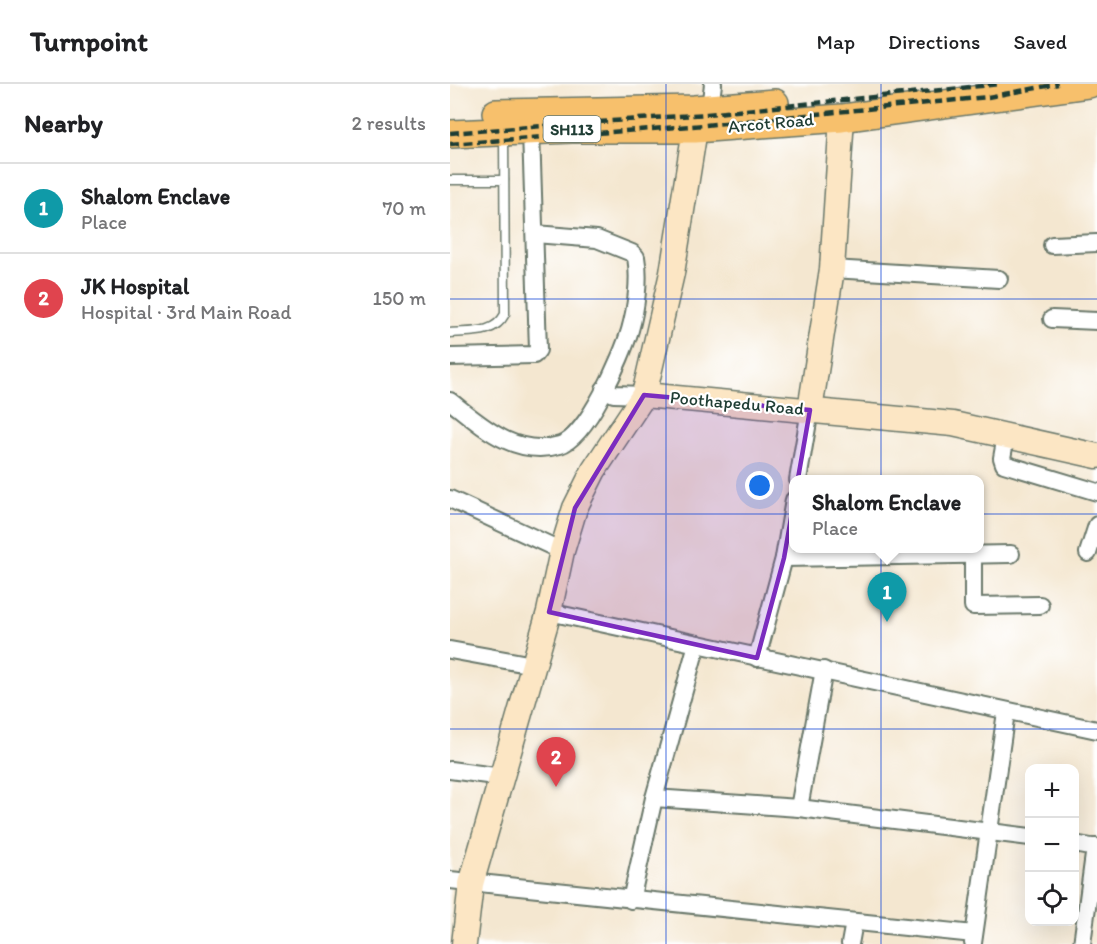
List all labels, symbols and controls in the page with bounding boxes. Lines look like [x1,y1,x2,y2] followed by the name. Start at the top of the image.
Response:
[30,24,148,58] text: Turnpoint
[817,29,855,54] text: Map
[888,29,980,54] text: Directions
[1013,29,1067,54] text: Saved
[24,107,103,139] text: Nearby
[727,108,815,138] street label: Arcot Road
[352,111,426,135] text: 2 results
[544,116,600,142] road number: SH113
[81,183,230,210] text: Shalom Enclave
[39,196,48,220] text: 1
[382,196,426,220] text: 70 m
[81,210,127,234] text: Place
[81,273,189,300] text: JK Hospital
[38,286,49,310] text: 2
[373,286,426,310] text: 150 m
[81,300,291,324] text: Hospital · 3rd Main Road
[669,386,805,420] street label: Poothapedu Road
[745,471,774,500] your location
[789,475,984,553] popup
[812,489,961,516] text: Shalom Enclave
[812,516,858,540] text: Place
[868,572,906,622] pin: 1
[536,738,576,787] pin: 2
[1025,764,1079,926] map controls
[1025,764,1079,818] button: +
[1025,818,1079,872] button: −
[1025,872,1079,926] button: locate

